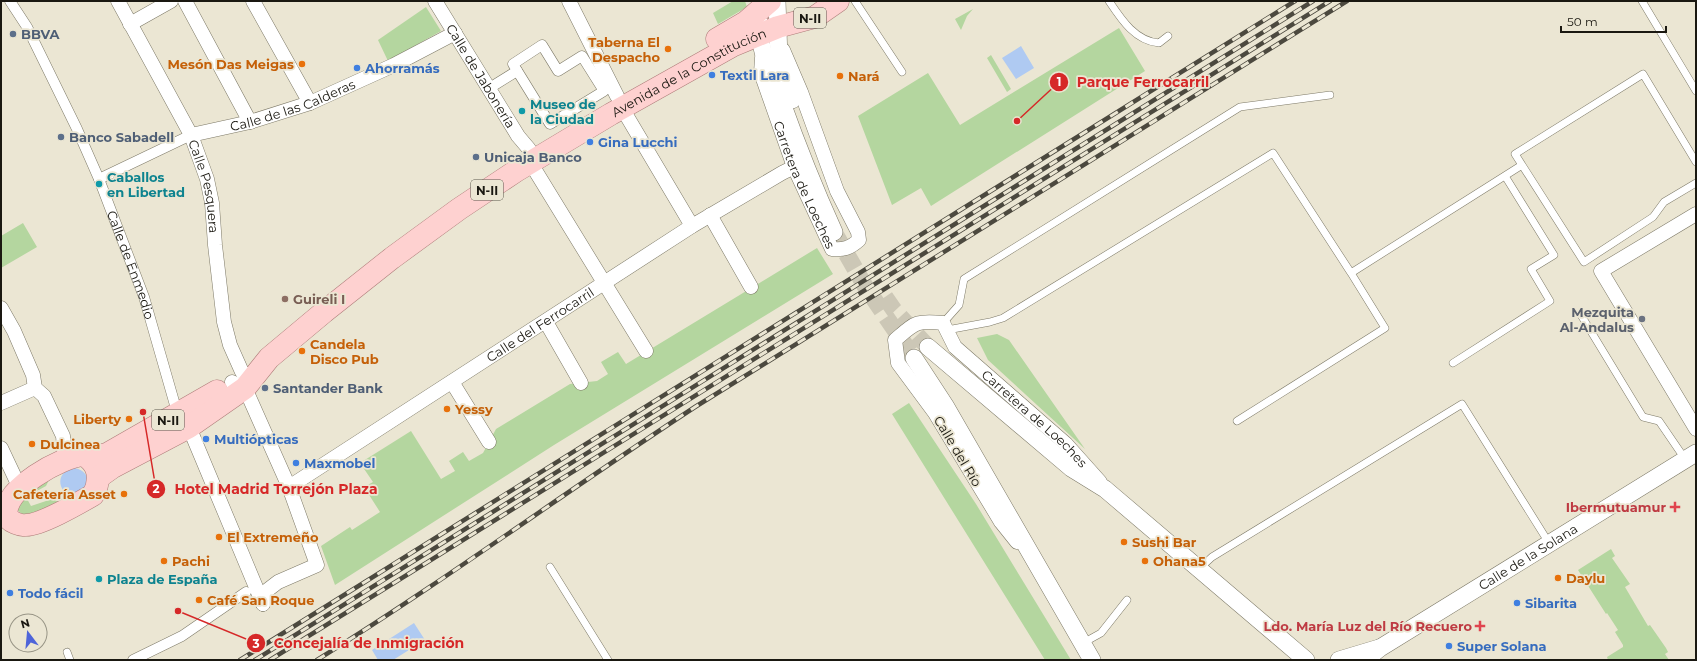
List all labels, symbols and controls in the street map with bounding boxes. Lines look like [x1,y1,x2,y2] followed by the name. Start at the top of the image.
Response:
[794,8,826,28] road number: N-II
[1561,8,1666,34] scale bar
[1567,14,1598,29] text: 50 m
[443,21,519,131] street label: Calle de Jabonería
[609,25,768,120] street label: Avenida de la Constitución
[21,26,61,42] place label: BBVA
[8,29,18,39] marker: BBVA
[588,34,660,65] place label: Taberna El Despacho
[663,44,673,54] marker: Taberna El Despacho
[167,56,294,72] place label: Mesón Das Meigas
[297,59,307,69] marker: Mesón Das Meigas
[364,60,440,76] place label: Ahorramás
[352,63,362,73] marker: Ahorramás
[720,67,789,83] place label: Textil Lara
[848,68,880,84] place label: Nará
[1049,69,1217,95] callout: Parque Ferrocarril
[707,70,717,80] marker: Textil Lara
[835,71,845,81] marker: Nará
[1077,73,1209,91] text: Parque Ferrocarril
[1057,74,1061,89] text: 1
[228,76,358,134] street label: Calle de las Calderas
[530,96,596,127] place label: Museo de la Ciudad
[517,106,527,116] marker: Museo de la Ciudad
[770,119,839,251] street label: Carretera de Loeches
[69,129,174,145] place label: Banco Sabadell
[56,132,66,142] marker: Banco Sabadell
[598,134,678,150] place label: Gina Lucchi
[185,137,222,234] street label: Calle Pesquera
[585,137,595,147] marker: Gina Lucchi
[484,149,582,165] place label: Unicaja Banco
[471,152,481,162] marker: Unicaja Banco
[107,169,185,200] place label: Caballos en Libertad
[94,179,104,189] marker: Caballos en Libertad
[471,180,503,200] road number: N-II
[104,208,158,321] street label: Calle de Enmedio
[483,284,597,365] street label: Calle del Ferrocarril
[293,291,345,307] place label: Guireli I
[280,294,290,304] marker: Guireli I
[1559,304,1634,335] place label: Mezquita Al-Andalus
[1637,314,1647,324] marker: Mezquita Al-Andalus
[310,336,379,367] place label: Candela Disco Pub
[297,346,307,356] marker: Candela Disco Pub
[979,366,1091,470] street label: Carretera de Loeches
[273,380,383,396] place label: Santander Bank
[260,383,270,393] marker: Santander Bank
[454,401,493,417] place label: Yessy
[442,404,452,414] marker: Yessy
[152,410,184,430] road number: N-II
[73,411,121,427] place label: Liberty
[931,413,985,489] street label: Calle del Río
[124,414,134,424] marker: Liberty
[214,431,299,447] place label: Multiópticas
[201,434,211,444] marker: Multiópticas
[40,436,100,452] place label: Dulcinea
[27,439,37,449] marker: Dulcinea
[304,455,375,471] place label: Maxmobel
[291,458,301,468] marker: Maxmobel
[146,476,385,502] callout: Hotel Madrid Torrejón Plaza
[174,480,378,498] text: Hotel Madrid Torrejón Plaza
[152,481,160,496] text: 2
[13,486,116,502] place label: Cafetería Asset
[119,489,129,499] marker: Cafetería Asset
[1566,499,1666,515] place label: Ibermutuamur
[1669,501,1681,513] marker: Ibermutuamur
[1475,520,1580,593] street label: Calle de la Solana
[227,529,319,545] place label: El Extremeño
[214,532,224,542] marker: El Extremeño
[1132,534,1197,550] place label: Sushi Bar
[1119,537,1129,547] marker: Sushi Bar
[172,553,210,569] place label: Pachi
[1153,553,1206,569] place label: Ohana5
[159,556,169,566] marker: Pachi
[1140,556,1150,566] marker: Ohana5
[1566,570,1605,586] place label: Daylu
[107,571,218,587] place label: Plaza de España
[1553,573,1563,583] marker: Daylu
[94,574,104,584] marker: Plaza de España
[18,585,83,601] place label: Todo fácil
[5,588,15,598] marker: Todo fácil
[207,592,314,608] place label: Café San Roque
[194,595,204,605] marker: Café San Roque
[1525,595,1577,611] place label: Sibarita
[1512,598,1522,608] marker: Sibarita
[8,613,48,653] north arrow
[19,615,31,631] text: N
[1264,618,1472,634] place label: Ldo. María Luz del Río Recuero
[1475,621,1485,631] marker: Ldo. María Luz del Río Recuero
[246,630,473,656] callout: Concejalía de Inmigración
[274,634,464,652] text: Concejalía de Inmigración
[251,636,260,651] text: 3
[1457,638,1546,654] place label: Super Solana
[1444,641,1454,651] marker: Super Solana

